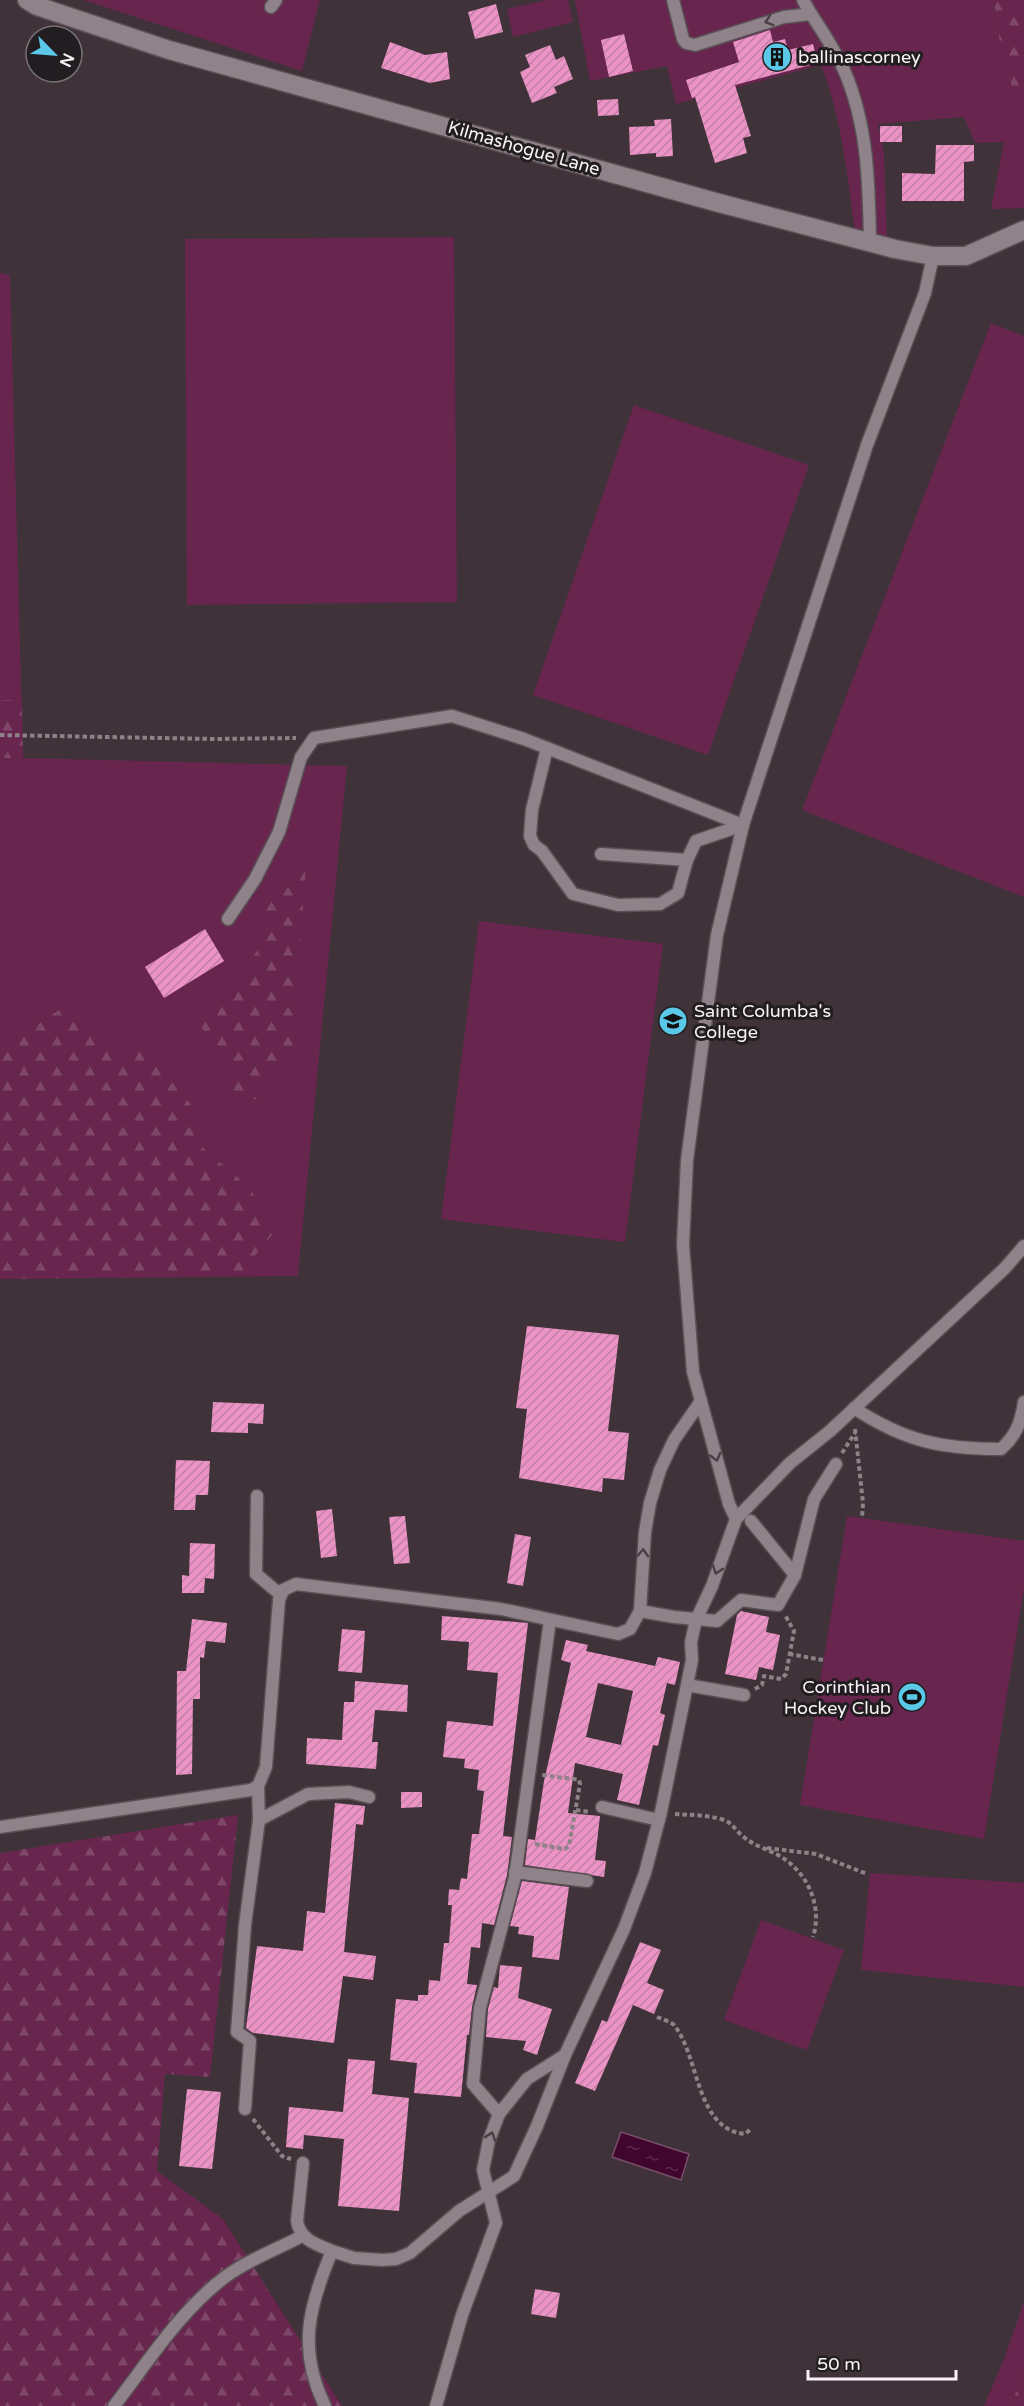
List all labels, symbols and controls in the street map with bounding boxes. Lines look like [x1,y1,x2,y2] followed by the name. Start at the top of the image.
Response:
[764,14,775,27] one-way arrow
[24,24,84,84] north arrow
[761,41,793,73] building icon: ballinascorney
[798,46,921,68] place label: ballinascorney
[55,50,78,70] text: N
[445,116,603,180] street label: Kilmashogue Lane
[694,1000,831,1043] place label: Saint Columba's College
[657,1005,689,1037] school or university icon: Saint Columba's College
[709,1451,721,1462] one-way arrow
[637,1548,650,1557] one-way arrow
[712,1564,725,1575] one-way arrow
[784,1676,891,1719] place label: Corinthian Hockey Club
[896,1681,928,1713] sports icon: Corinthian Hockey Club
[484,2131,497,2142] one-way arrow
[808,2343,956,2381] scale bar
[817,2353,861,2375] text: 50 m

